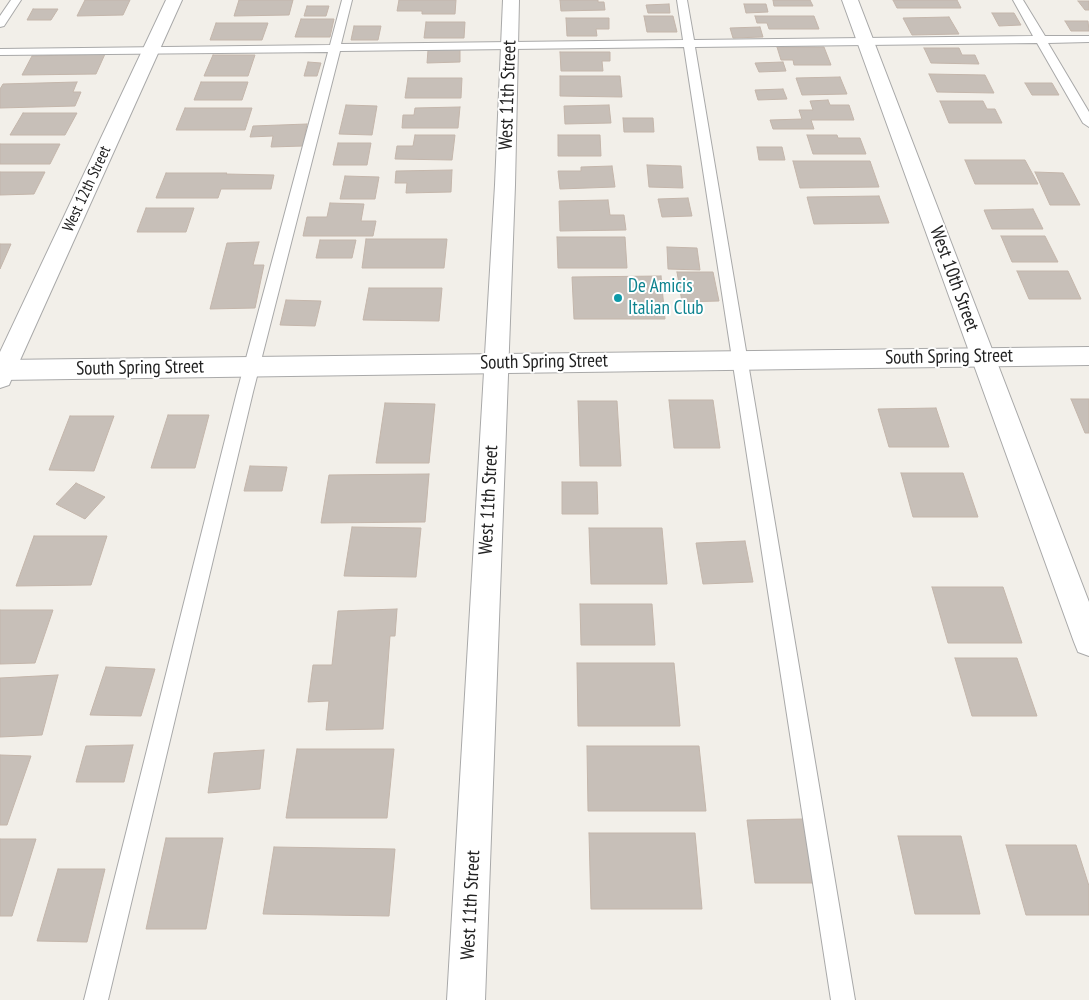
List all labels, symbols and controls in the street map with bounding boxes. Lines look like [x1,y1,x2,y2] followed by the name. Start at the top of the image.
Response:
[495,40,521,150] street label: West 11th Street
[59,143,115,235] street label: West 12th Street
[925,224,983,334] street label: West 10th Street
[628,276,703,320] place label: De Amicis Italian Club
[612,292,624,304] marker: De Amicis Italian Club
[885,344,1013,370] street label: South Spring Street
[480,349,608,375] street label: South Spring Street
[76,355,204,381] street label: South Spring Street
[475,445,503,555] street label: West 11th Street
[457,850,485,960] street label: West 11th Street

